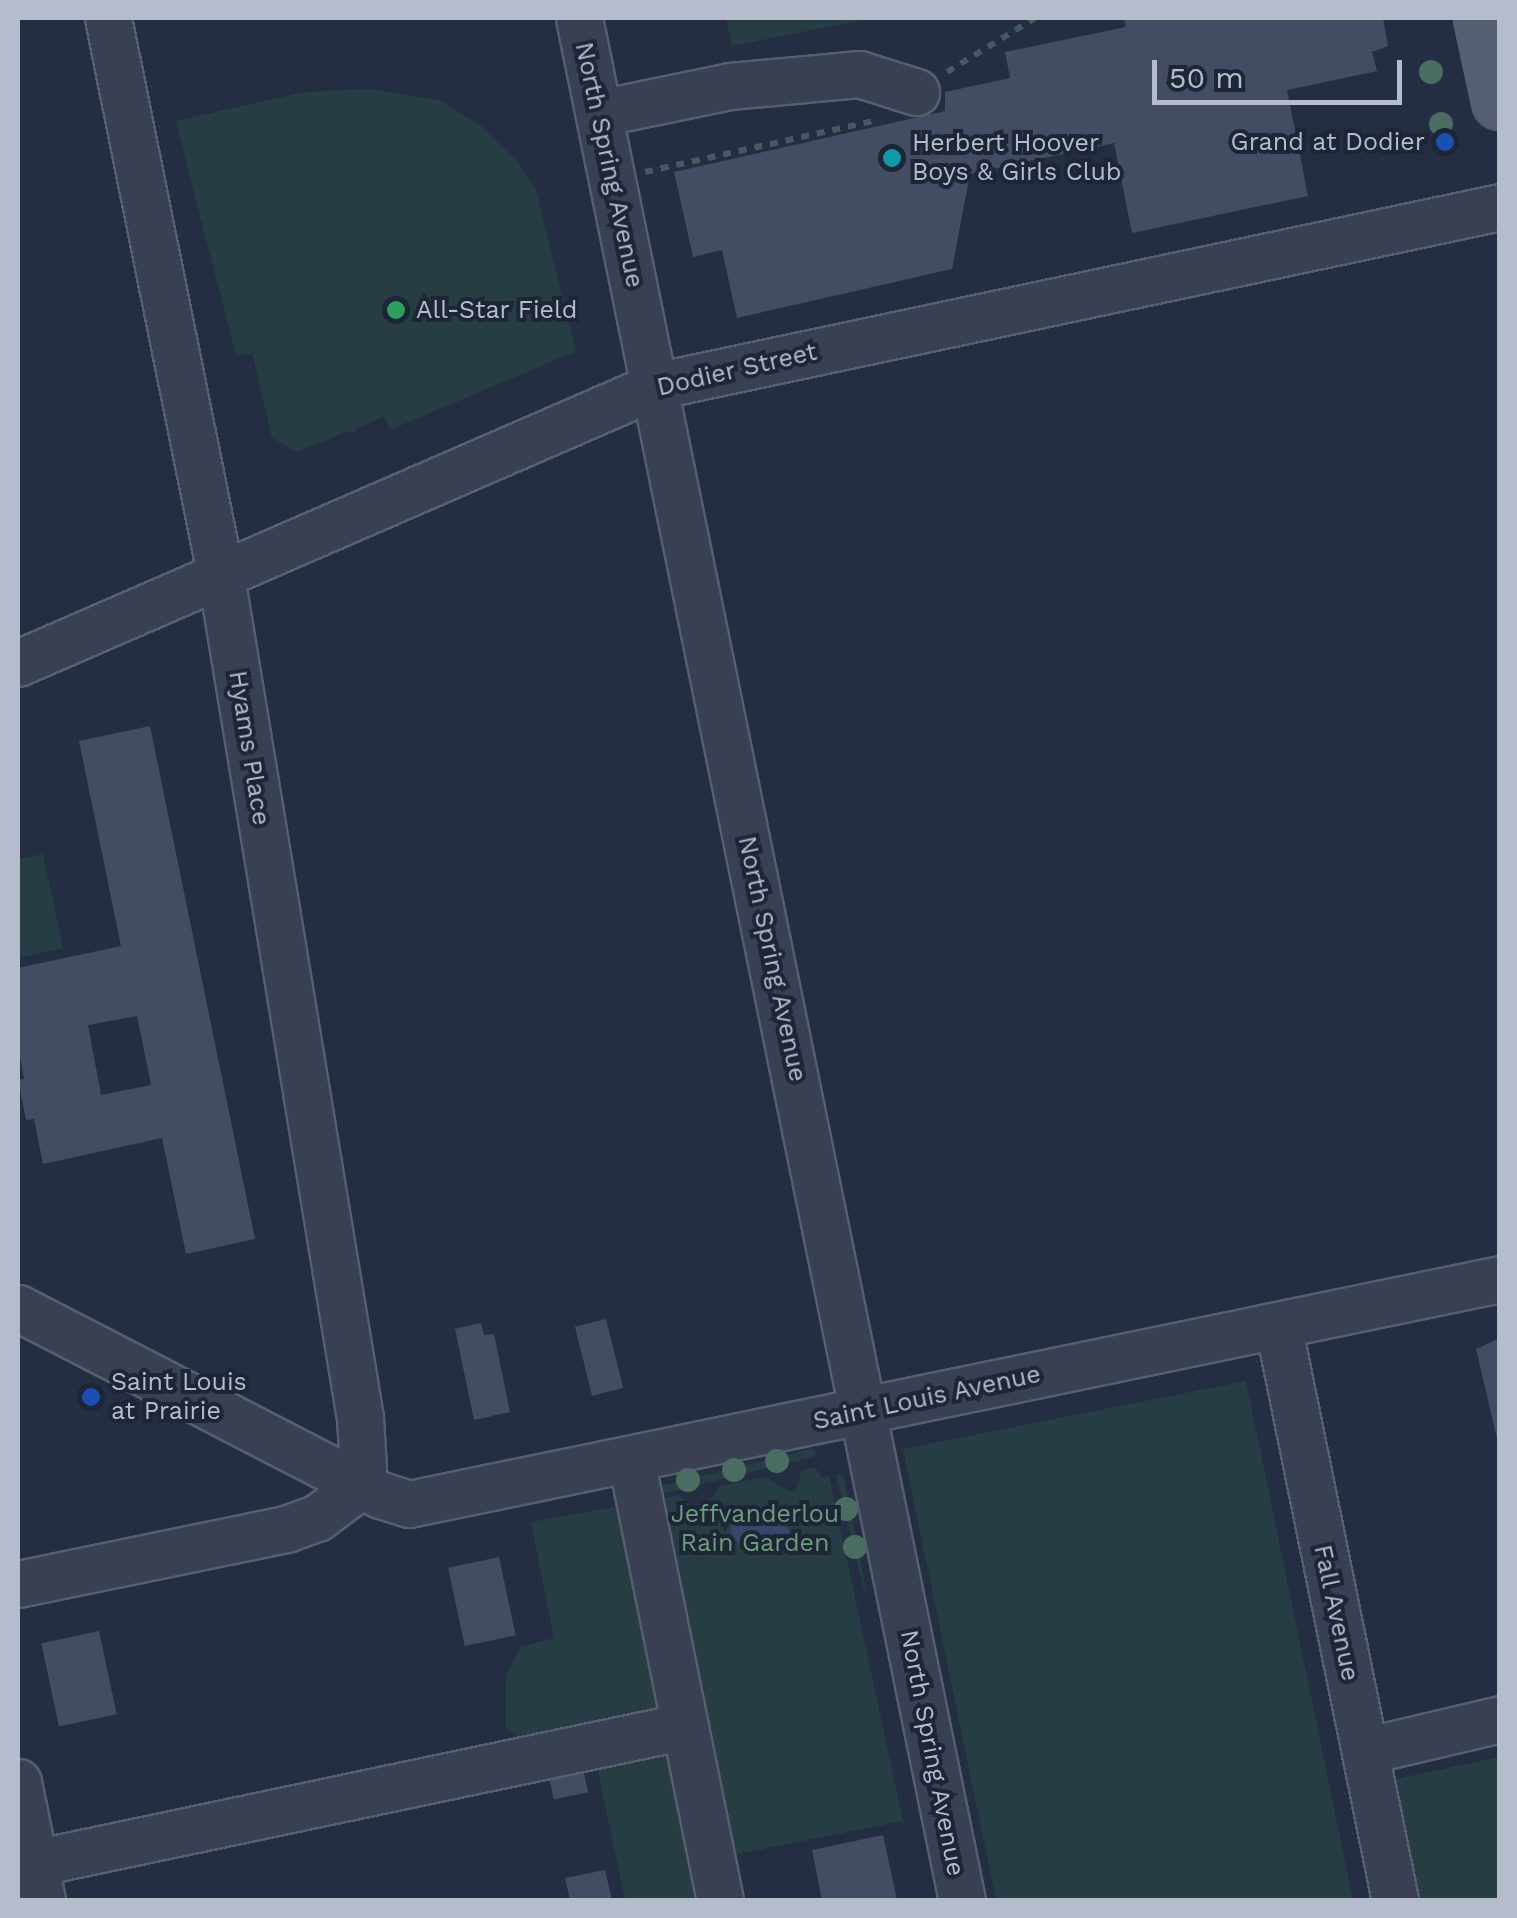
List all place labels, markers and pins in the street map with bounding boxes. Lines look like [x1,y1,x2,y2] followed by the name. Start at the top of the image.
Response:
[1231,127,1425,157] place label: Grand at Dodier
[912,129,1122,188] place label: Herbert Hoover Boys & Girls Club
[1434,131,1456,153] marker: Grand at Dodier
[881,147,903,169] marker: Herbert Hoover Boys & Girls Club
[416,295,578,325] place label: All-Star Field
[385,299,407,321] marker: All-Star Field
[111,1368,247,1427] place label: Saint Louis at Prairie
[80,1386,102,1408] marker: Saint Louis at Prairie

